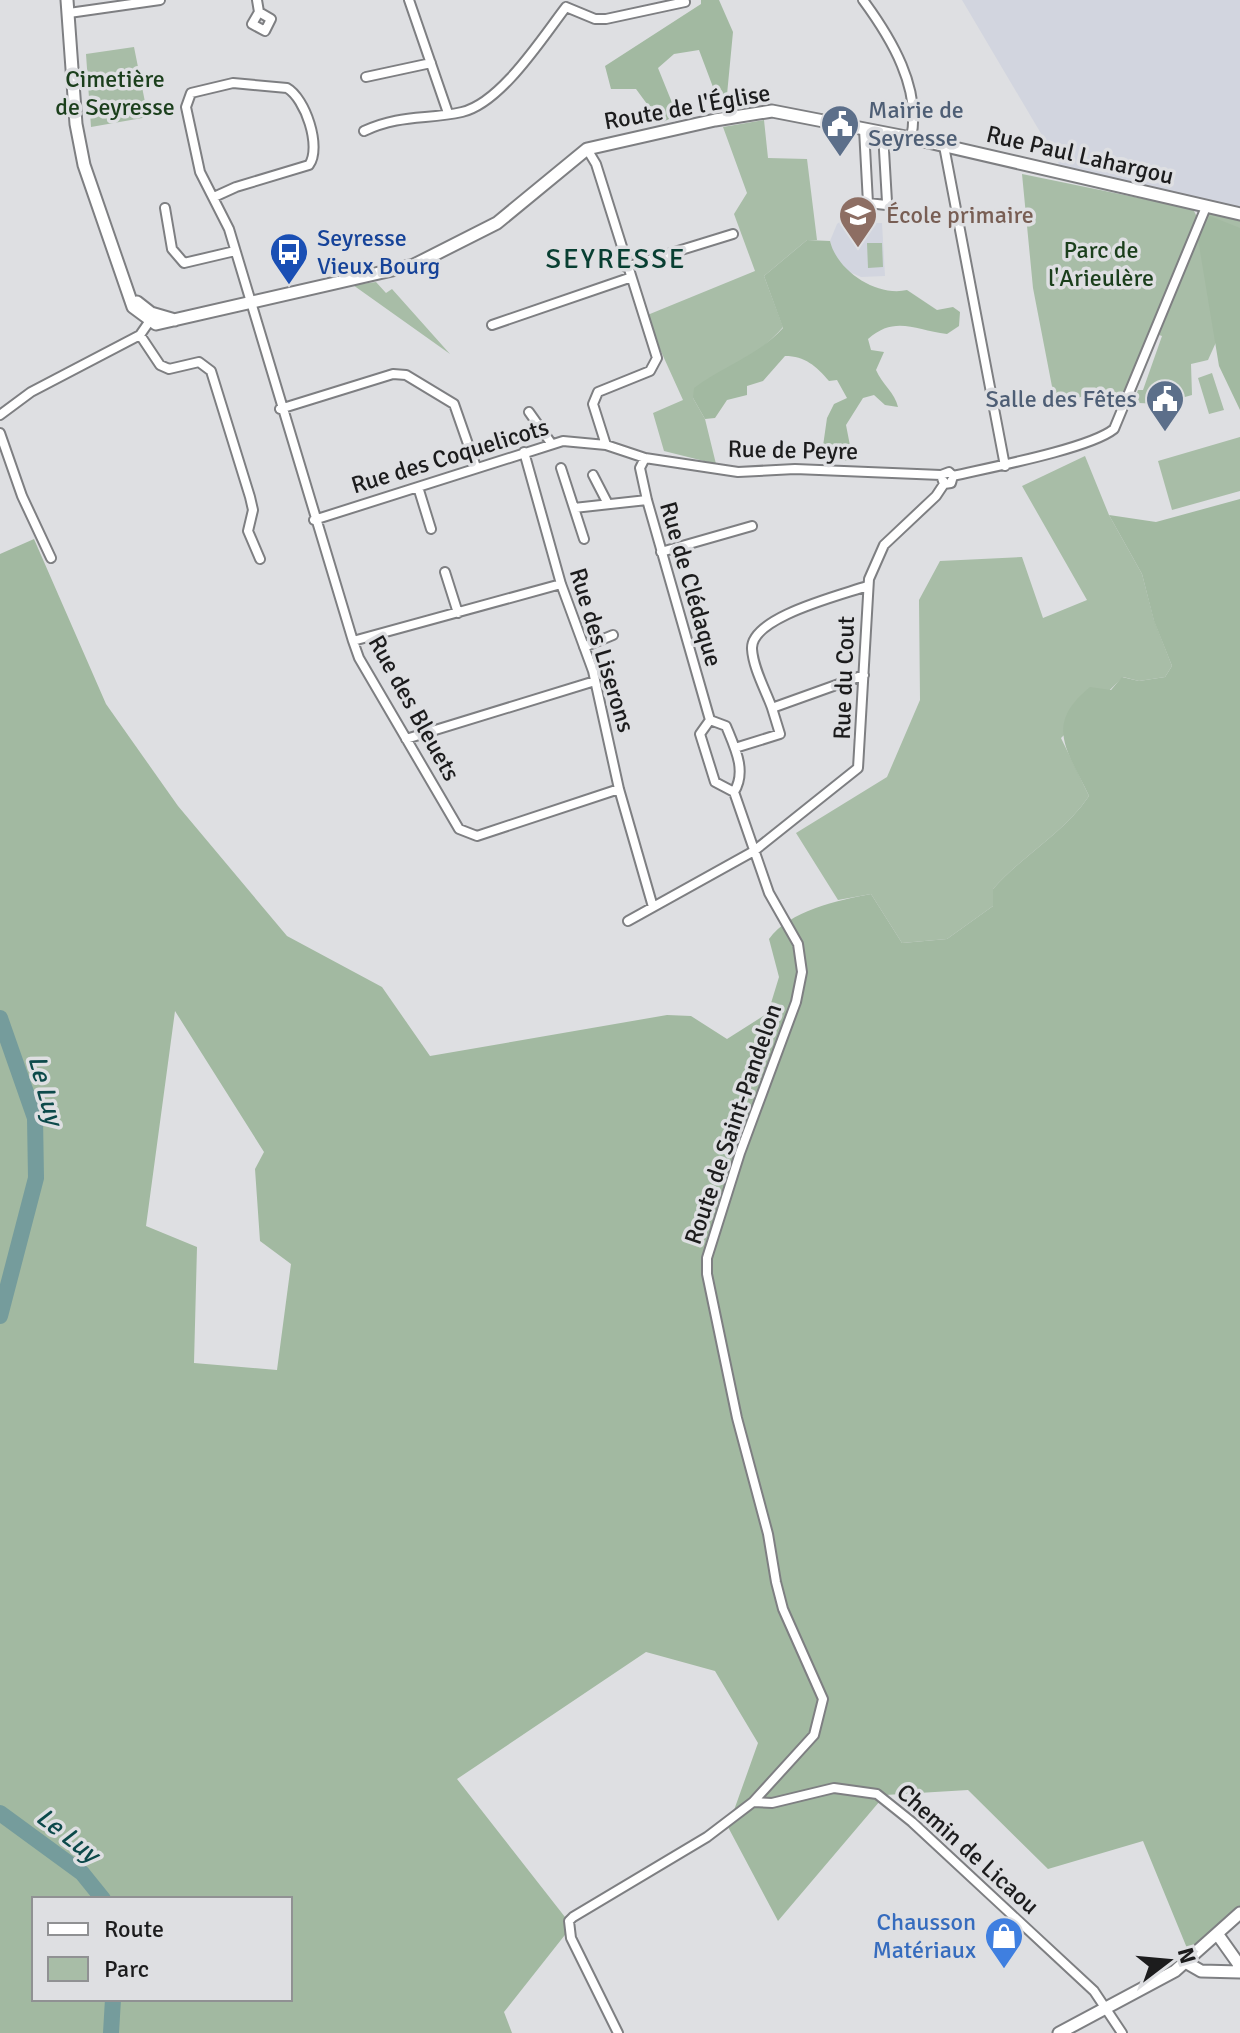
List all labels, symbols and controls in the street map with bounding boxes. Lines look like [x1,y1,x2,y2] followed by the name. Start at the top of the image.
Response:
[55,64,175,122] park label: Cimetière de Seyresse
[601,78,773,136] street label: Route de l'Église
[868,95,964,153] place label: Mairie de Seyresse
[819,103,861,158] public building icon: Mairie de Seyresse
[983,119,1177,191] street label: Rue Paul Lahargou
[837,194,879,249] school or university icon: École primaire
[886,200,1034,230] place label: École primaire
[317,223,440,281] place label: Seyresse Vieux Bourg
[268,231,310,286] bus stop icon: Seyresse Vieux Bourg
[1048,235,1154,293] park label: Parc de l'Arieulère
[545,242,687,276] district label: SEYRESSE
[1144,378,1186,433] public building icon: Salle des Fêtes
[986,384,1137,414] place label: Salle des Fêtes
[348,412,552,500] street label: Rue des Coquelicots
[727,434,859,466] street label: Rue de Peyre
[653,498,729,670] street label: Rue de Clédaque
[563,564,641,736] street label: Rue des Liserons
[827,616,861,740] street label: Rue du Cout
[362,630,466,786] street label: Rue des Bleuets
[678,1000,788,1248] street label: Route de Saint-Pandelon
[20,1052,70,1131] water label: Le Luy
[891,1777,1045,1921] street label: Chemin de Licaou
[30,1801,107,1872] water label: Le Luy
[32,1897,292,2001] legend
[872,1907,976,1965] place label: Chausson Matériaux
[104,1914,164,1944] text: Route
[983,1915,1025,1970] shop icon: Chausson Matériaux
[1128,1921,1208,2001] north arrow
[1172,1945,1202,1967] text: N
[104,1954,149,1984] text: Parc

